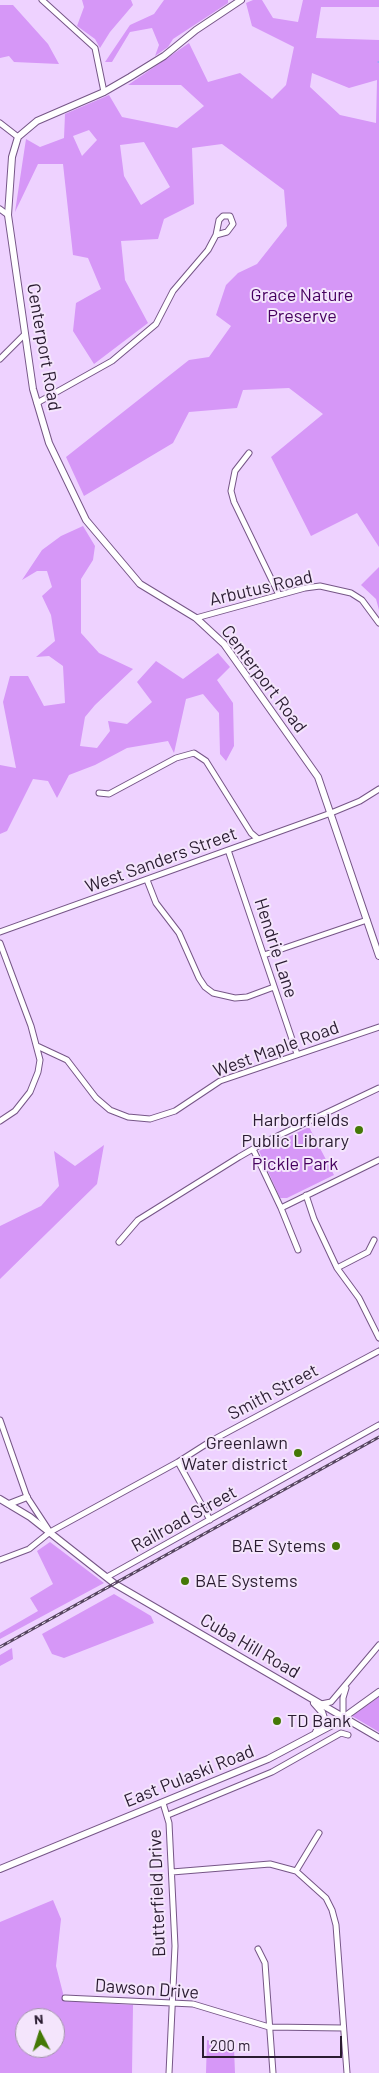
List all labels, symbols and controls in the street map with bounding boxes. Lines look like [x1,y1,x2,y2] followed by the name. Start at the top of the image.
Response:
[22,282,66,412] street label: Centerport Road
[251,284,353,326] park label: Grace Nature Preserve
[207,566,315,610] street label: Arbutus Road
[217,621,311,737] street label: Centerport Road
[82,823,240,897] street label: West Sanders Street
[250,895,302,1001] street label: Hendrie Lane
[210,1016,342,1082] street label: West Maple Road
[241,1109,349,1152] place label: Harborfields Public Library
[353,1124,365,1136] marker: Harborfields Public Library
[252,1153,338,1175] park label: Pickle Park
[224,1359,322,1425] street label: Smith Street
[181,1432,288,1475] place label: Greenlawn Water district
[292,1447,304,1459] marker: Greenlawn Water district
[128,1481,240,1557] street label: Railroad Street
[231,1535,326,1557] place label: BAE Sytems
[330,1540,342,1552] marker: BAE Sytems
[195,1570,298,1592] place label: BAE Systems
[179,1575,191,1587] marker: BAE Systems
[196,1609,304,1683] street label: Cuba Hill Road
[287,1710,351,1732] place label: TD Bank
[271,1715,283,1727] marker: TD Bank
[121,1740,257,1812] street label: East Pulaski Road
[144,1829,170,1957] street label: Butterfield Drive
[94,1975,200,2003] street label: Dawson Drive
[15,2008,65,2058] north arrow
[33,2010,44,2027] text: N
[204,2026,344,2058] scale bar
[210,2036,250,2054] text: 200 m

